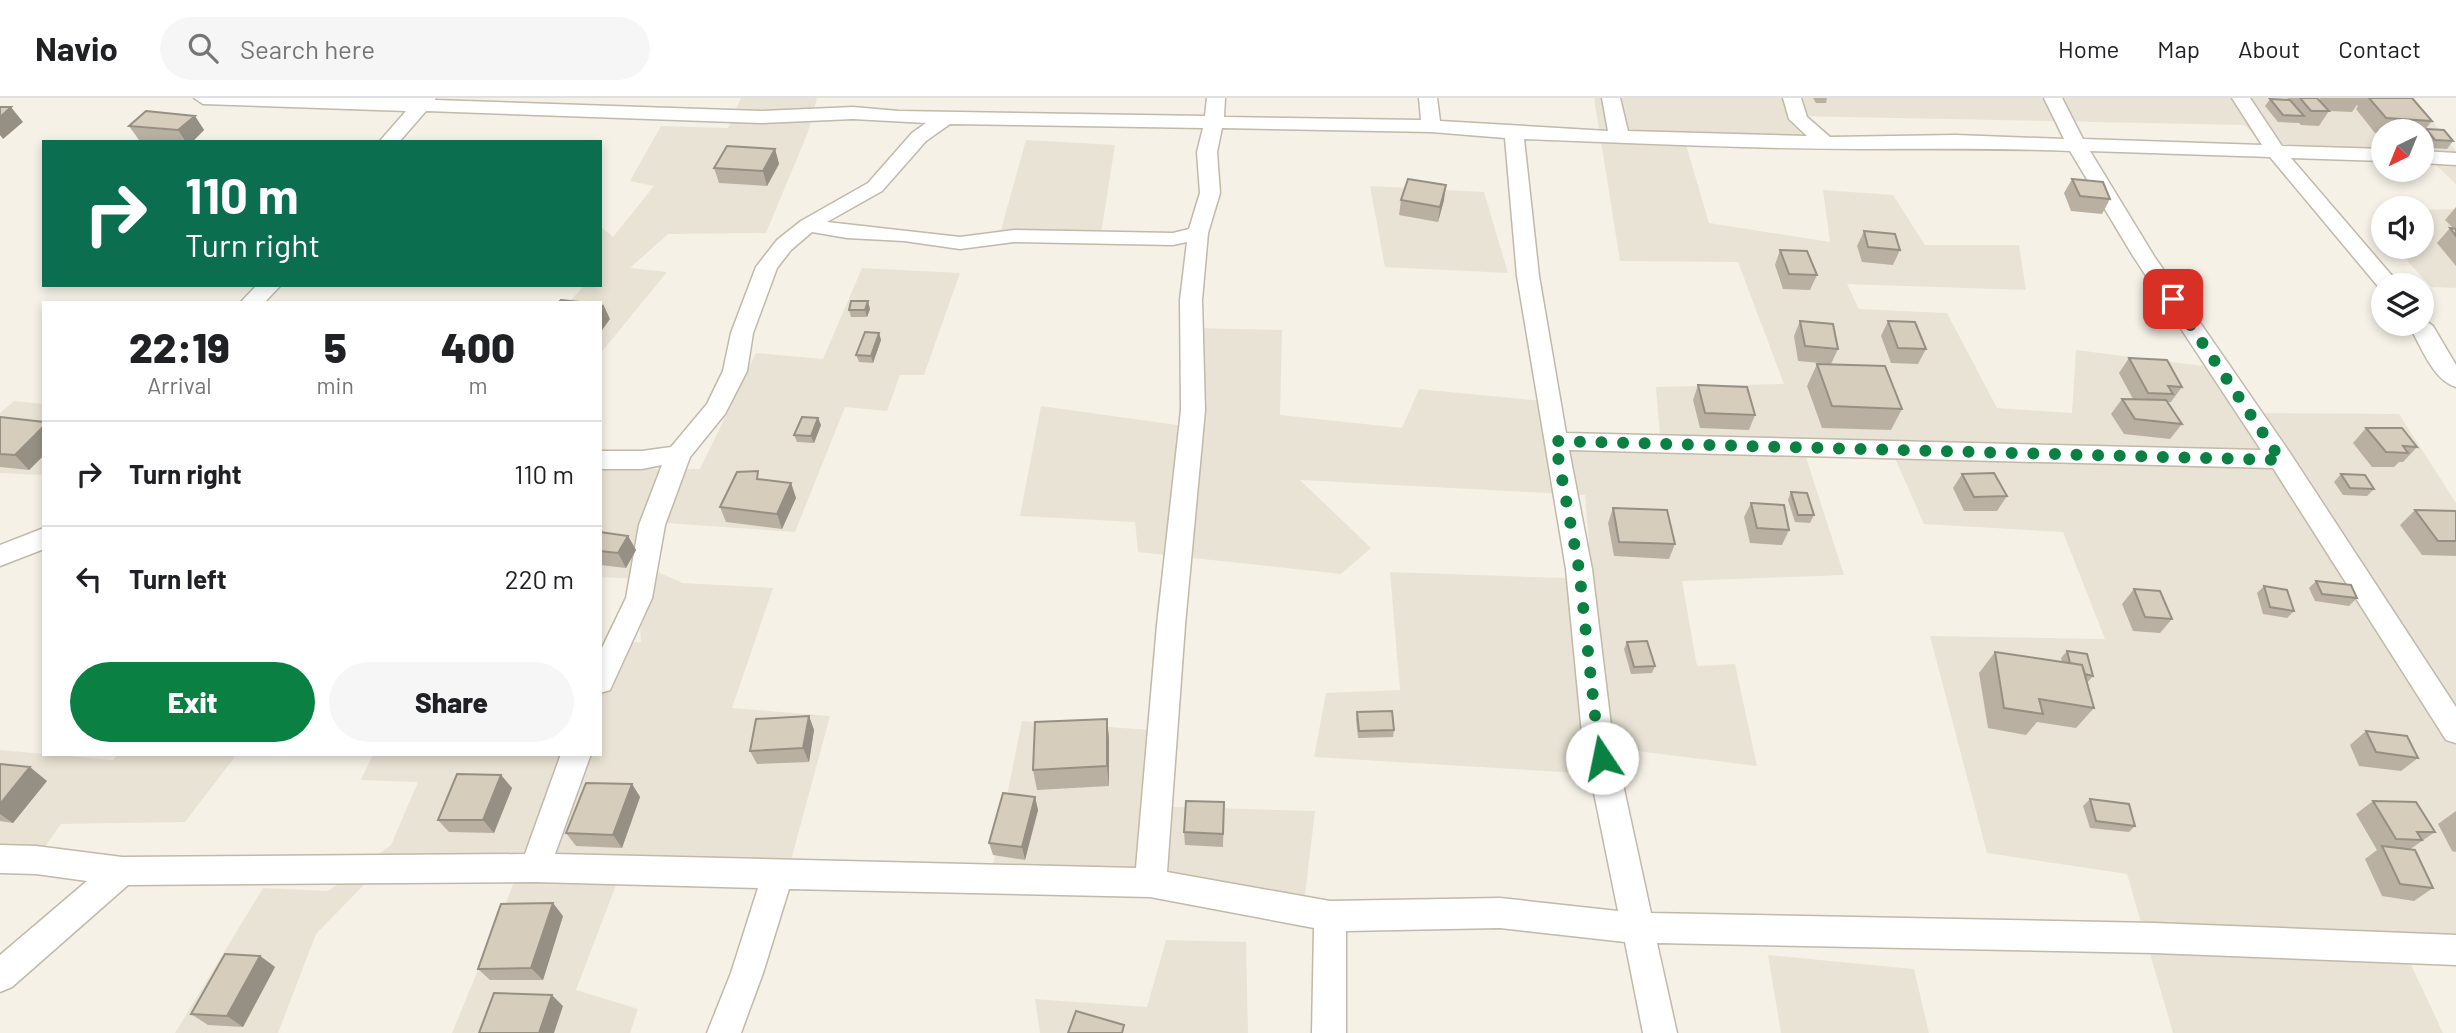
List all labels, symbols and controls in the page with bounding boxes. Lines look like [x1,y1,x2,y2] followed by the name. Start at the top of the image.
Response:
[160,17,650,80] search box
[35,28,118,68] text: Navio
[184,29,222,67] icon: search
[240,33,375,64] text: Search here
[2058,34,2119,63] text: Home
[2157,34,2200,63] text: Map
[2238,34,2300,63] text: About
[2338,34,2421,63] text: Contact
[2371,119,2434,182] north arrow
[2371,119,2434,336] map controls
[185,165,299,224] text: 110 m
[70,168,161,259] icon: right
[2371,196,2434,259] button: sound
[185,225,320,263] text: Turn right
[2143,269,2203,329] pin
[2371,273,2434,336] button: layers
[2154,280,2192,318] icon: arrive
[129,321,230,371] text: 22:19
[324,321,347,371] text: 5
[441,321,515,371] text: 400
[147,371,211,399] text: Arrival
[317,371,354,399] text: min
[468,371,487,399] text: m
[70,455,108,493] icon: right
[129,458,242,489] text: Turn right
[514,458,574,489] text: 110 m
[70,560,108,598] icon: left
[129,563,227,594] text: Turn left
[505,563,574,594] text: 220 m
[70,662,315,742] button: Exit
[329,662,574,742] button: Share
[1565,721,1639,795] position arrow

